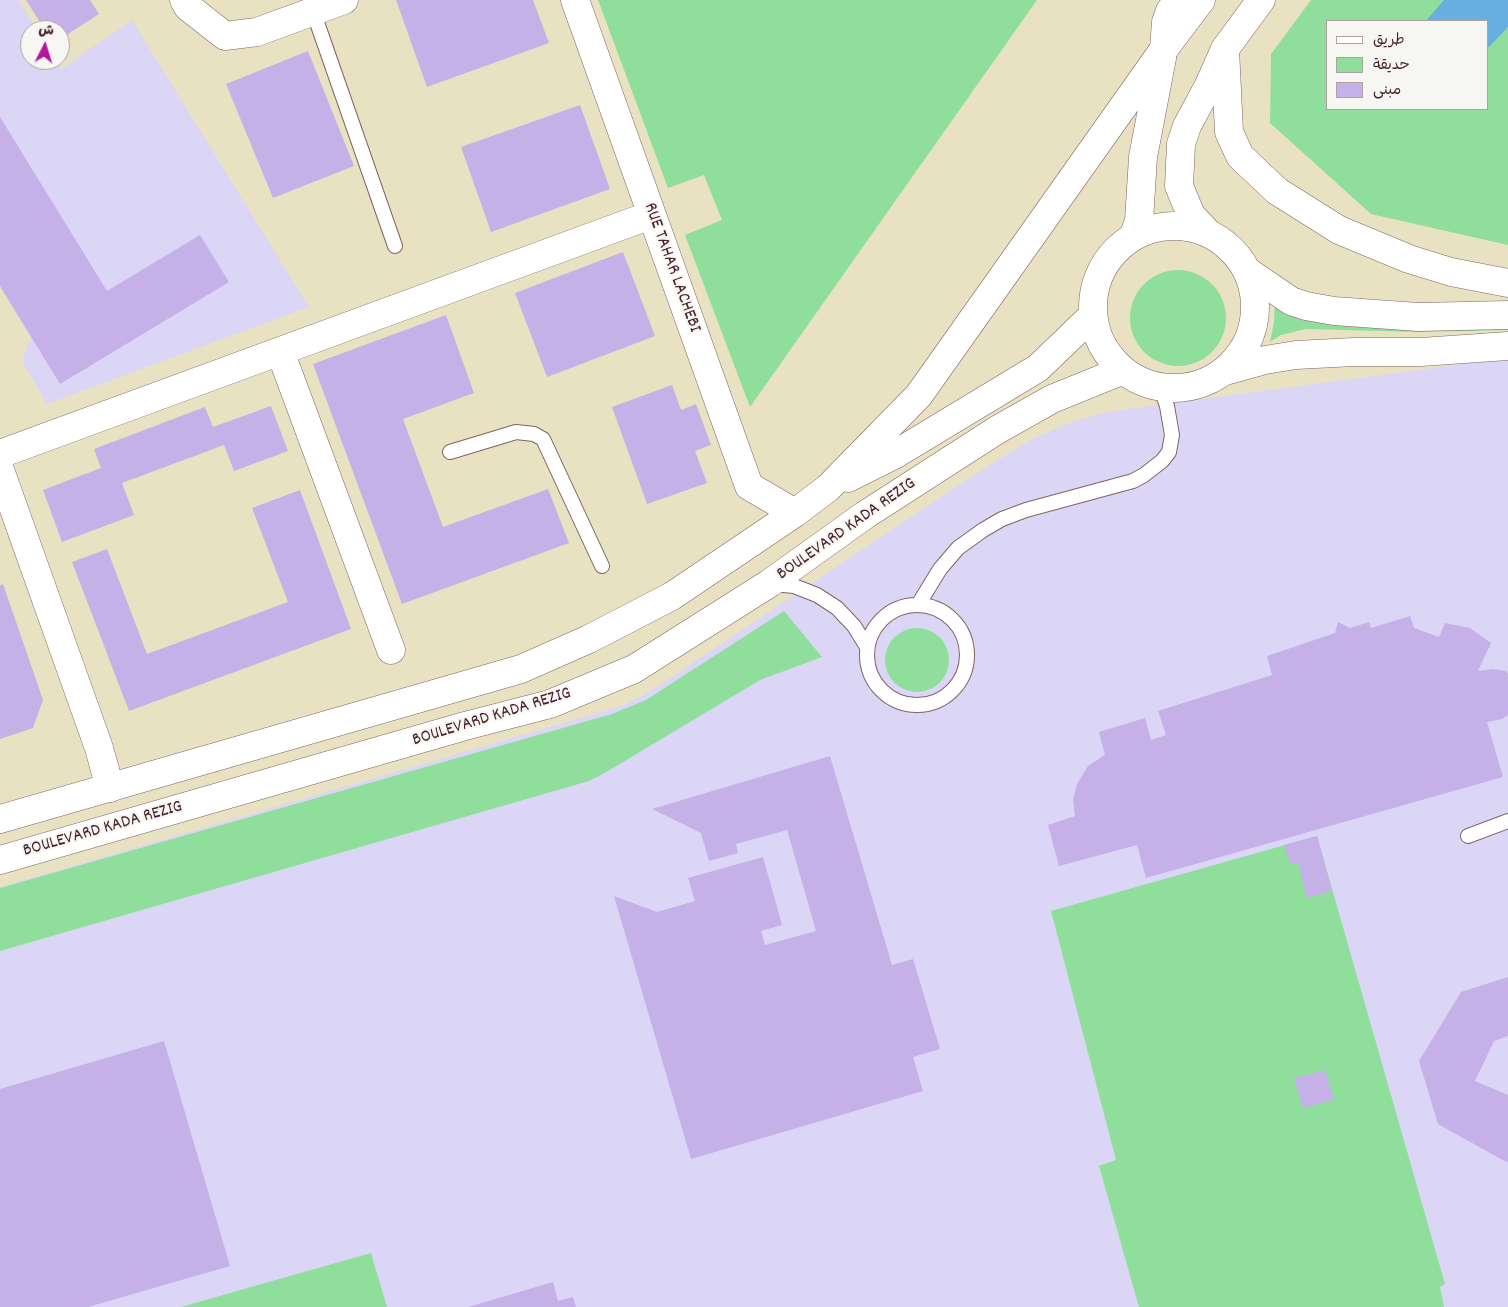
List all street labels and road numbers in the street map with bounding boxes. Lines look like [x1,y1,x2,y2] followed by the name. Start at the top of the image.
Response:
[638,200,704,336] street label: RUE TAHAR LACHEBI
[773,474,921,586] street label: BOULEVARD KADA REZIG
[410,684,574,752] street label: BOULEVARD KADA REZIG
[21,797,185,863] street label: BOULEVARD KADA REZIG

